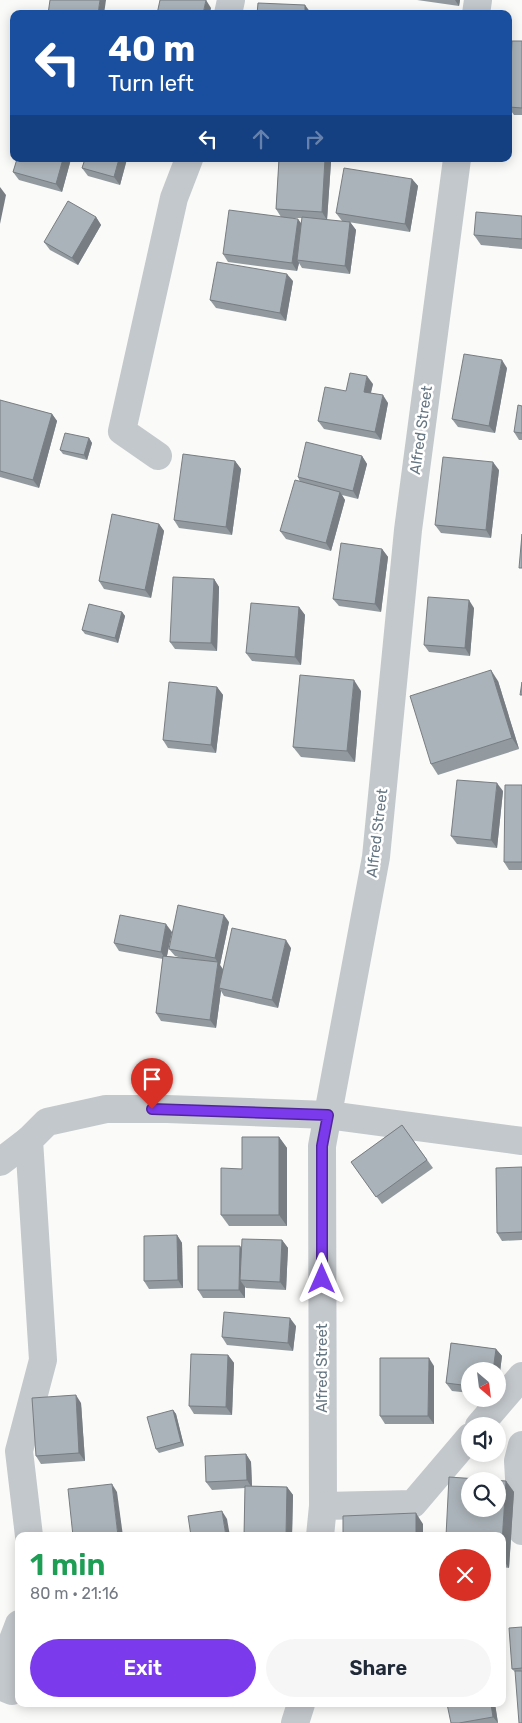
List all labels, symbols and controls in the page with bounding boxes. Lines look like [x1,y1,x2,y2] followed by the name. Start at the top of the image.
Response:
[108,28,195,70] text: 40 m
[25,30,90,95] icon: left
[108,70,194,97] text: Turn left
[194,125,222,153] icon: left
[247,125,275,153] icon: ahead
[300,125,328,153] icon: right
[406,384,436,476] street label: Alfred Street
[363,787,391,878] street label: Alfred Street
[131,1058,173,1109] pin
[138,1065,166,1093] icon: arrive
[295,1252,347,1304] position arrow
[313,1323,331,1413] street label: Alfred Street
[461,1362,506,1408] north arrow
[461,1362,506,1517] map controls
[461,1417,506,1462] button: sound
[461,1472,506,1517] button: search
[30,1547,105,1583] text: 1 min
[439,1549,491,1601] button: close
[30,1584,118,1603] text: 80 m · 21:16
[30,1639,256,1697] button: Exit
[266,1639,491,1697] button: Share

